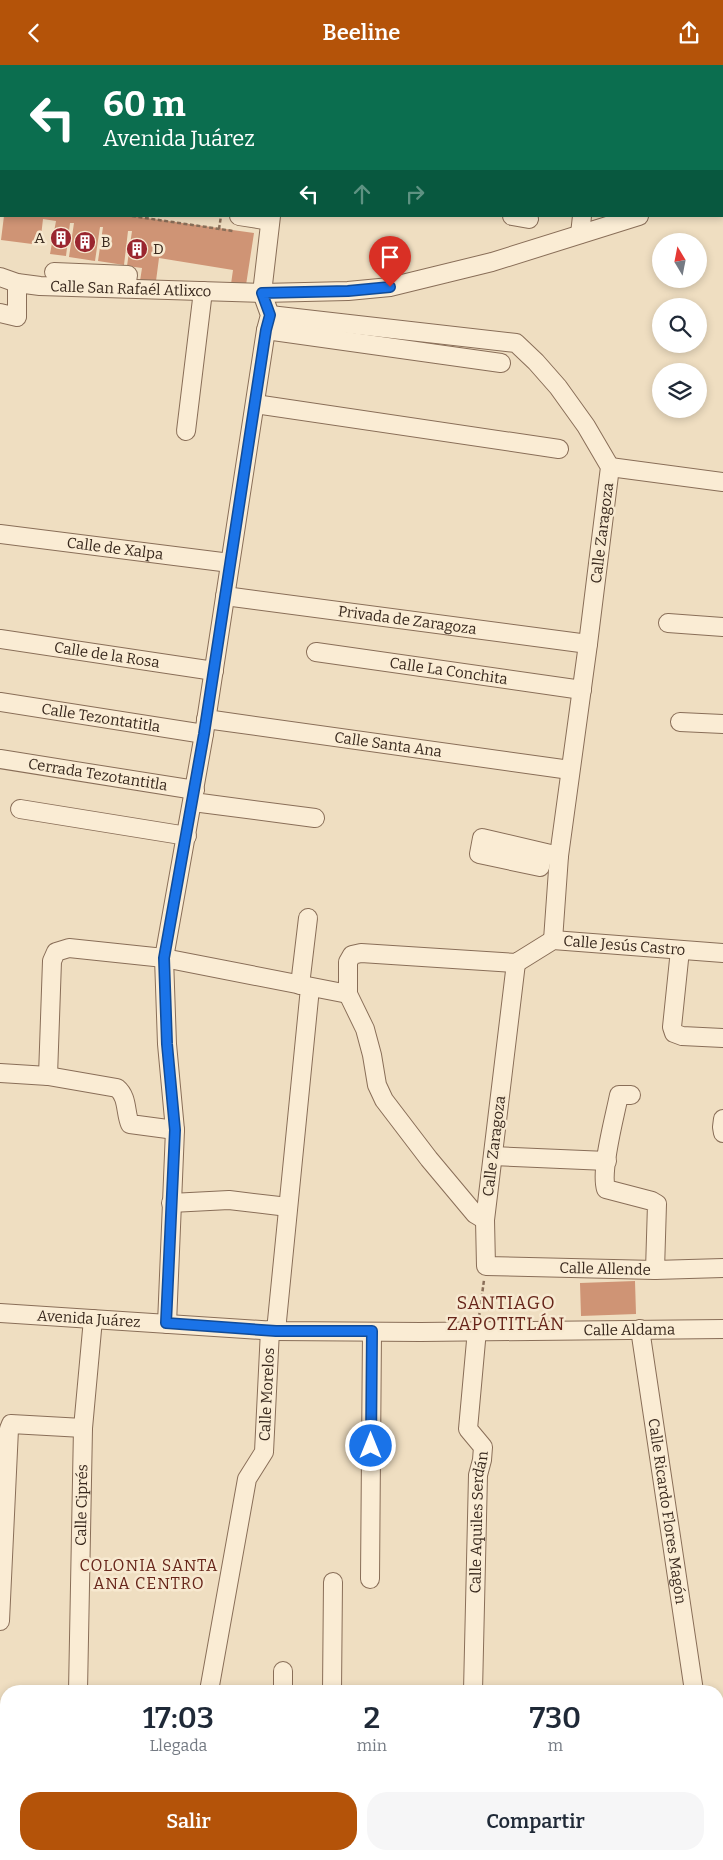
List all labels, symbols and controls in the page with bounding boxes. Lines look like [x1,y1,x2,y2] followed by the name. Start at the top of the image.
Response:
[20,19,48,47] icon: back
[323,19,400,46] text: Beeline
[675,19,703,47] icon: share
[103,83,186,125] text: 60 m
[20,85,85,150] icon: left
[103,125,255,152] text: Avenida Juárez
[295,180,323,208] icon: left
[348,180,376,208] icon: ahead
[401,180,429,208] icon: right
[49,226,73,250] building icon: A
[34,229,45,247] place label: A
[73,230,97,254] building icon: B
[101,233,111,251] place label: B
[652,233,708,287] north arrow
[652,233,707,418] map controls
[369,236,411,287] pin
[125,237,149,261] building icon: D
[153,240,164,258] place label: D
[376,243,404,271] icon: arrive
[50,277,212,300] street label: Calle San Rafaél Atlixco
[652,298,707,353] button: search
[652,363,707,418] button: layers
[587,482,617,584] street label: Calle Zaragoza
[66,534,164,564] street label: Calle de Xalpa
[337,602,478,638] street label: Privada de Zaragoza
[53,638,161,672] street label: Calle de la Rosa
[388,654,509,688] street label: Calle La Conchita
[40,700,162,736] street label: Calle Tezontatitla
[333,728,443,761] street label: Calle Santa Ana
[27,755,169,794] street label: Cerrada Tezotantitla
[563,932,686,959] street label: Calle Jesús Castro
[479,1095,509,1197] street label: Calle Zaragoza
[559,1259,651,1279] street label: Calle Allende
[447,1292,565,1335] district label: SANTIAGO ZAPOTITLÁN
[36,1306,141,1331] street label: Avenida Juárez
[583,1320,675,1339] street label: Calle Aldama
[256,1347,278,1442] street label: Calle Morelos
[644,1417,690,1606] street label: Calle Ricardo Flores Magón
[344,1419,396,1471] position arrow
[466,1450,492,1594] street label: Calle Aquiles Serdán
[72,1464,91,1546] street label: Calle Ciprés
[80,1556,218,1593] district label: COLONIA SANTA ANA CENTRO
[143,1700,214,1736] text: 17:03
[363,1700,380,1736] text: 2
[530,1700,581,1736] text: 730
[149,1736,207,1755] text: Llegada
[357,1736,387,1755] text: min
[548,1736,563,1755] text: m
[20,1792,357,1850] button: Salir
[367,1792,704,1850] button: Compartir

